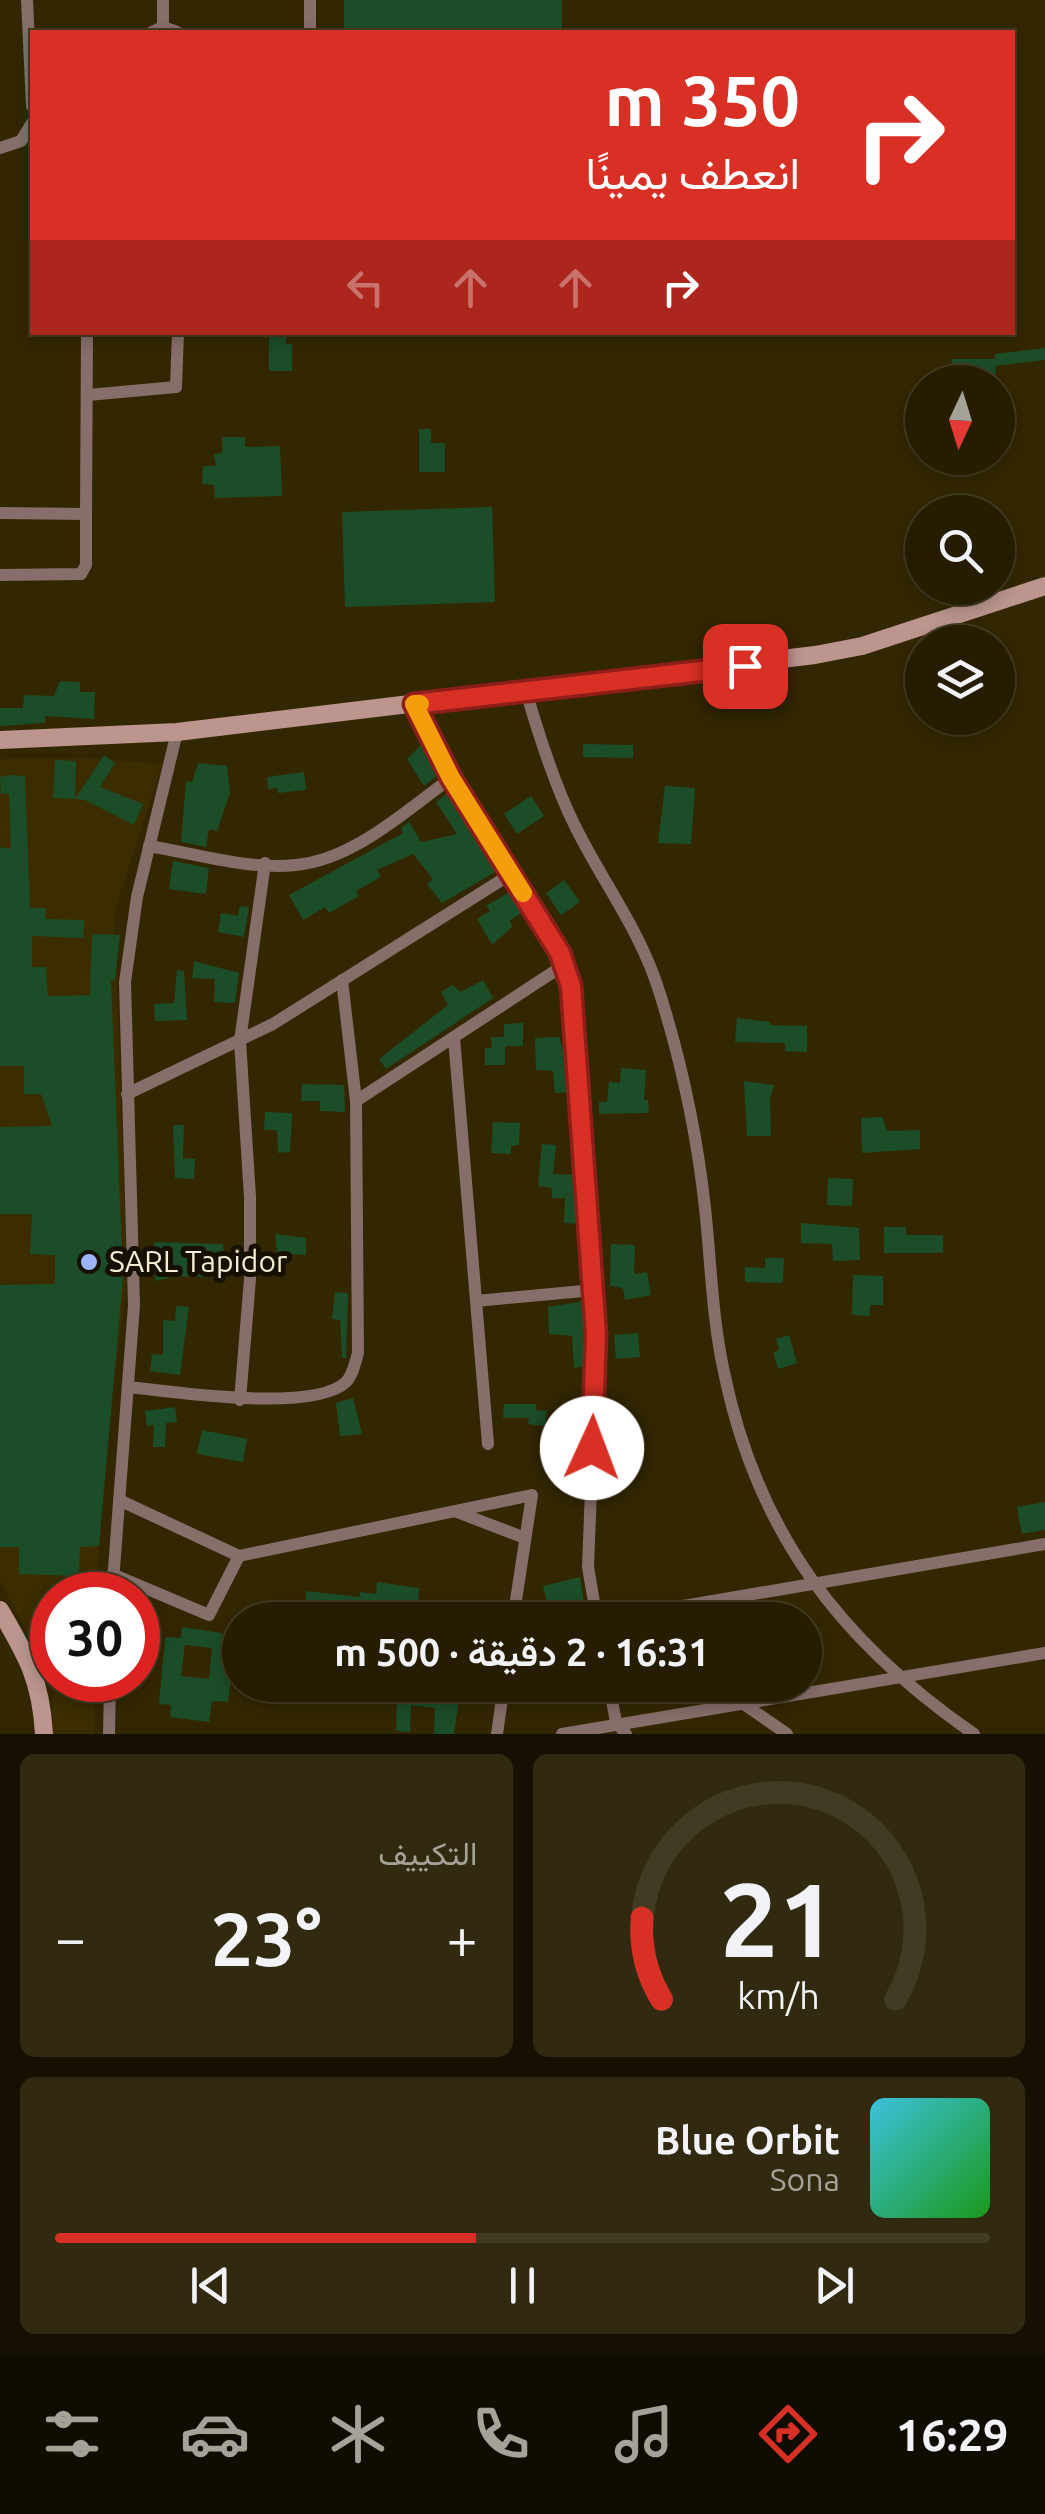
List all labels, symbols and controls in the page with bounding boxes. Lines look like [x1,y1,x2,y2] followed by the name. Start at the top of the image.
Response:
[605,61,800,139] text: 350 m
[835,70,965,200] icon: right
[585,147,800,198] text: انعطف يمينًا
[338,260,393,315] icon: left
[443,260,498,315] icon: ahead
[548,260,603,315] icon: ahead
[653,260,708,315] icon: right
[905,365,1015,475] north arrow
[905,365,1015,735] map controls
[905,495,1015,605] button: search
[703,624,788,709] pin
[905,625,1015,735] button: layers
[718,639,773,694] icon: arrive
[109,1244,288,1278] place label: SARL Tapidor
[78,1251,100,1273] marker: SARL Tapidor
[540,1396,644,1500] position arrow
[30,1572,160,1702] speed limit sign: 30
[334,1631,710,1673] text: 16:31 · 2 دقيقة · 500 m
[378,1835,478,1871] text: التكييف
[720,1860,837,1977] text: 21
[211,1896,322,1980] text: 23°
[55,1907,86,1968] text: −
[446,1907,477,1968] text: +
[737,1976,820,2016] text: km/h
[655,2119,840,2161] text: Blue Orbit
[770,2161,840,2197] text: Sona
[183,2258,238,2313] icon: previous
[495,2258,550,2313] icon: pause
[807,2258,862,2313] icon: next
[37,2399,107,2469] icon: filters
[180,2399,250,2469] icon: car
[323,2399,393,2469] icon: climate
[466,2399,536,2469] icon: phone
[609,2399,679,2469] icon: music
[753,2399,823,2469] icon: directions
[896,2409,1008,2460] text: 16:29

